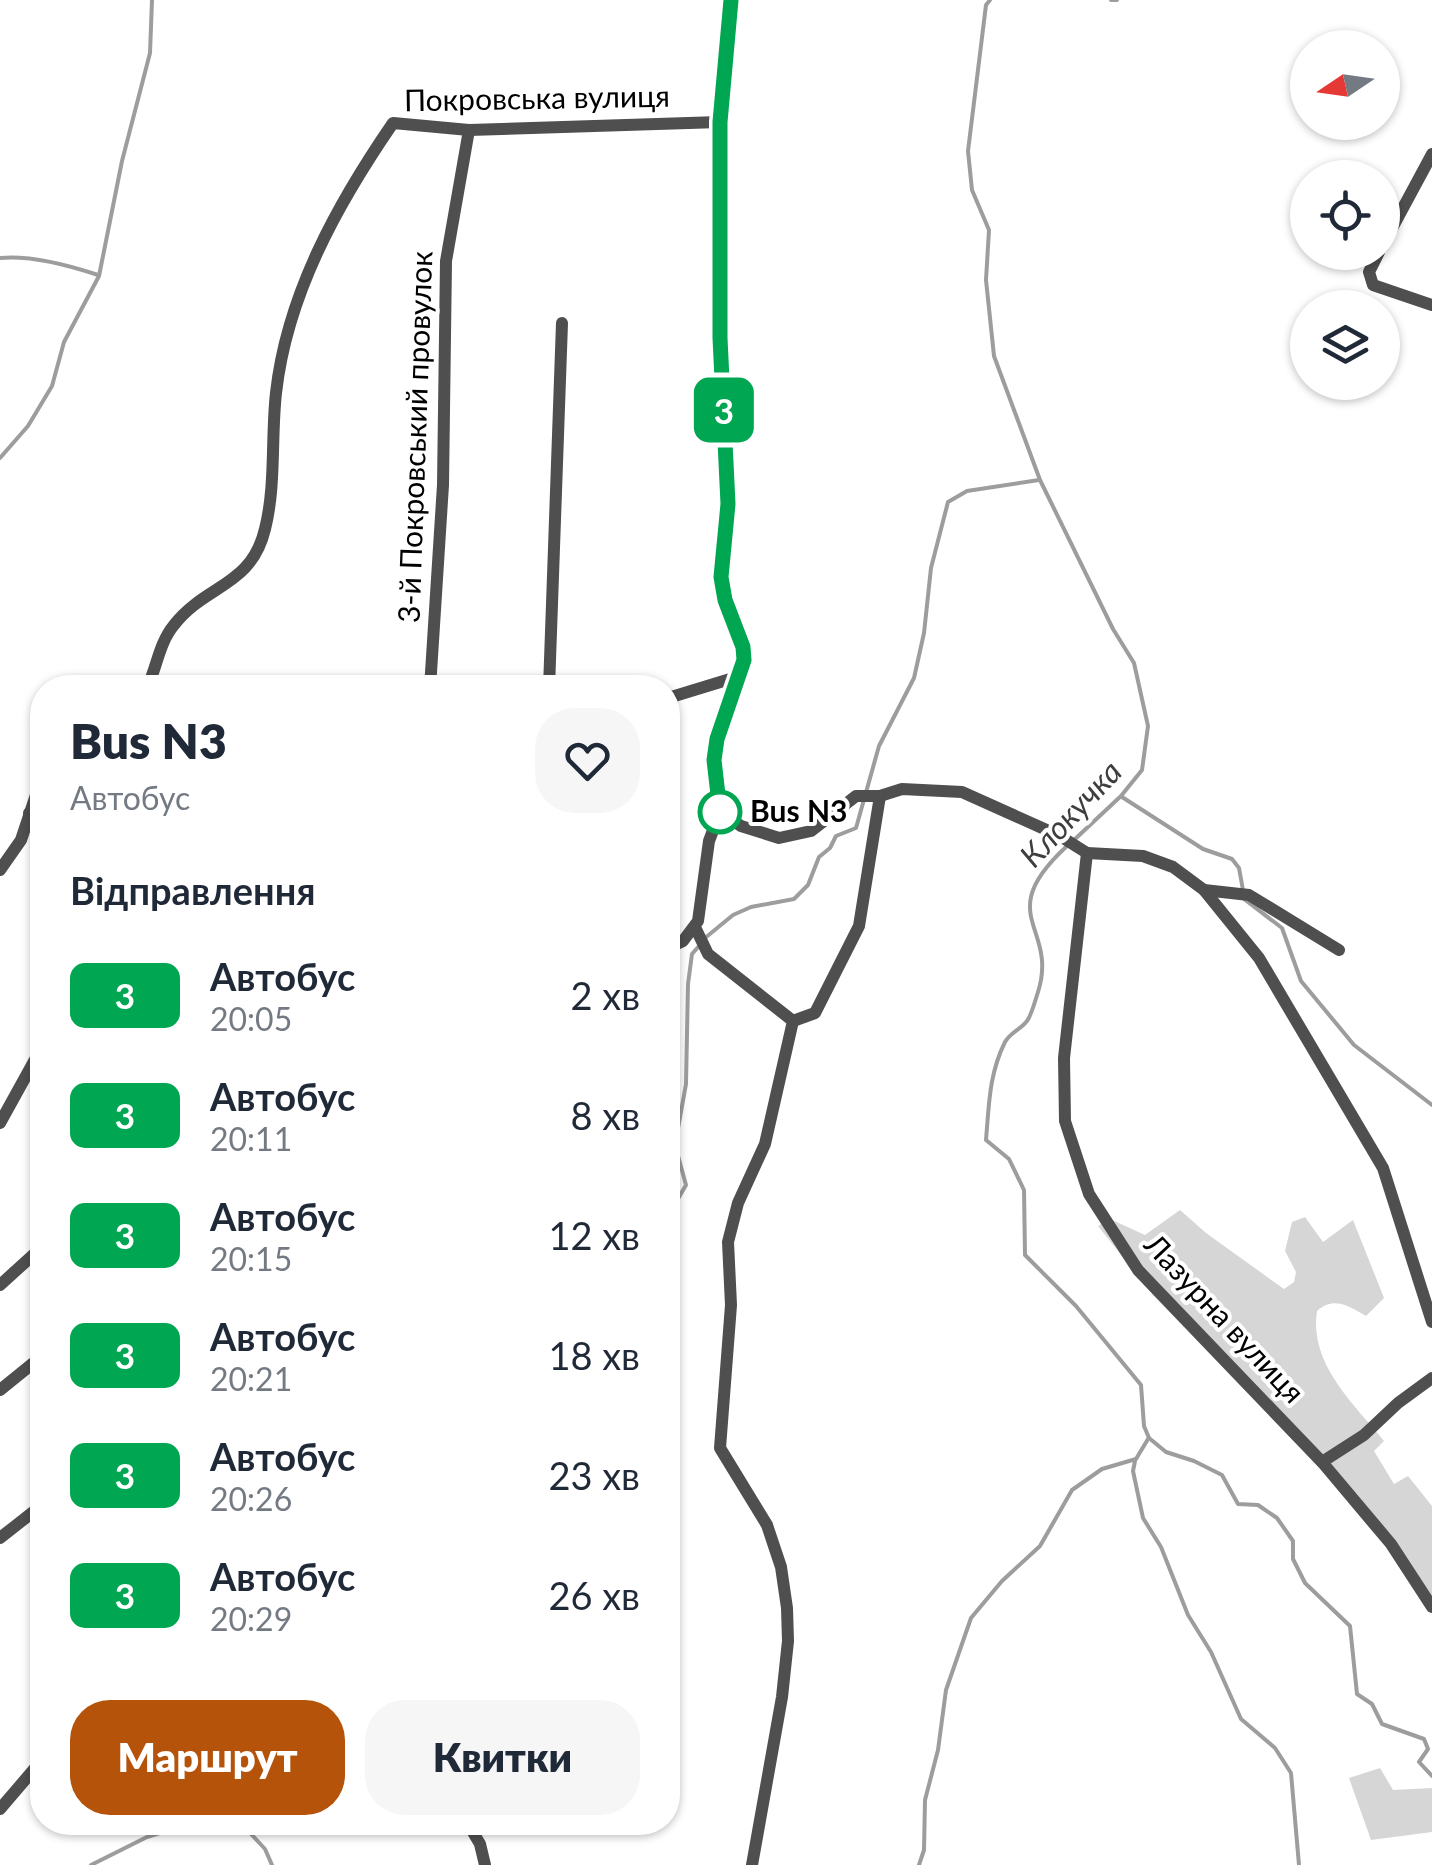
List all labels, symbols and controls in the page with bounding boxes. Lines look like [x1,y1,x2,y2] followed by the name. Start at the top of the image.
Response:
[1290,30,1400,140] north arrow
[1290,30,1400,400] map controls
[404,77,670,117] street label: Покровська вулиця
[1290,160,1400,270] button: locate
[390,250,439,624] street label: 3-й Покровський провулок
[1290,290,1400,400] button: layers
[692,378,756,442] line badge: 3
[714,389,734,431] text: 3
[535,708,640,813] button: heart
[70,712,227,769] text: Bus N3
[1011,752,1129,874] water label: Клокучка
[70,778,190,817] text: Автобус
[699,791,741,833] marker: Bus N3
[750,792,847,828] place label: Bus N3
[70,867,316,913] text: Відправлення
[210,953,355,999] text: Автобус
[570,972,640,1018] text: 2 хв
[115,974,135,1016] text: 3
[210,999,292,1038] text: 20:05
[210,1073,355,1119] text: Автобус
[570,1092,640,1138] text: 8 хв
[115,1094,135,1136] text: 3
[210,1119,292,1158] text: 20:11
[210,1193,355,1239] text: Автобус
[548,1212,640,1258] text: 12 хв
[115,1214,135,1256] text: 3
[1137,1225,1313,1409] street label: Лазурна вулиця
[210,1239,292,1278] text: 20:15
[210,1313,355,1359] text: Автобус
[548,1332,640,1378] text: 18 хв
[115,1334,135,1376] text: 3
[210,1359,292,1398] text: 20:21
[210,1433,355,1479] text: Автобус
[548,1452,640,1498] text: 23 хв
[115,1454,135,1496] text: 3
[210,1479,292,1518] text: 20:26
[210,1553,355,1599] text: Автобус
[548,1572,640,1618] text: 26 хв
[115,1574,135,1616] text: 3
[210,1599,292,1638] text: 20:29
[70,1700,345,1815] button: Маршрут
[365,1700,640,1815] button: Квитки

